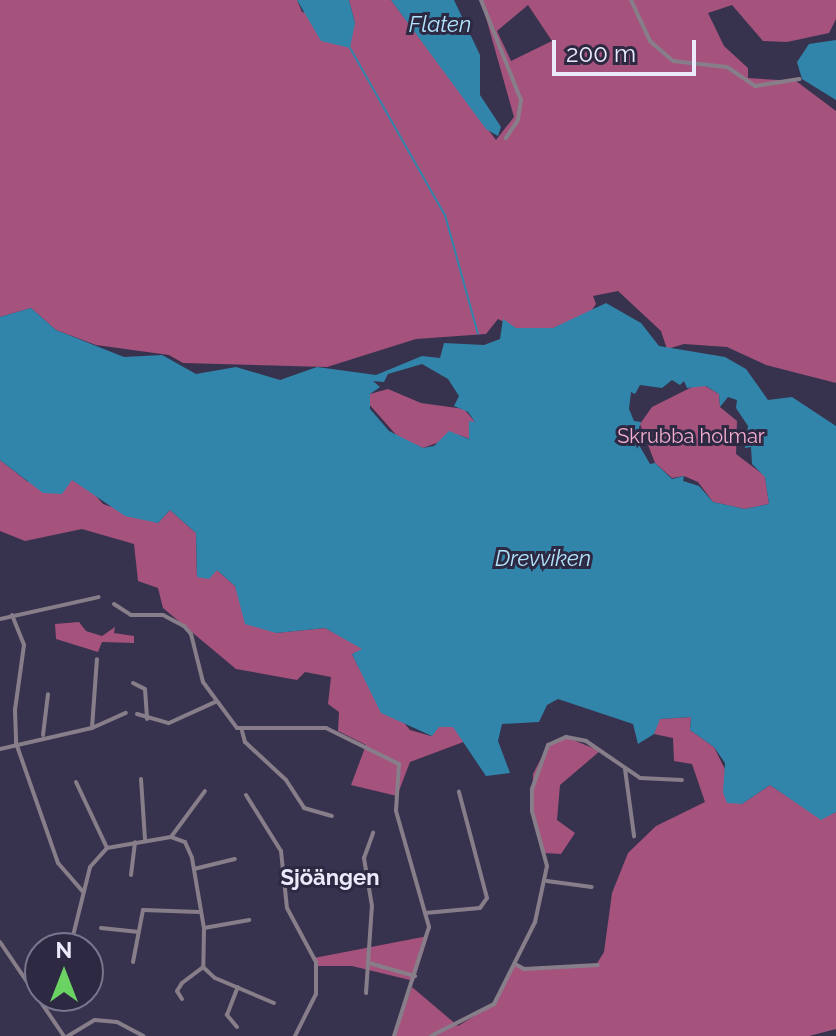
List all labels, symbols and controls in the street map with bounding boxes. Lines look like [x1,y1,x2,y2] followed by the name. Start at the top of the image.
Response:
[409,12,471,38] water label: Flaten
[556,24,700,74] scale bar
[566,39,636,68] text: 200 m
[617,424,765,448] park label: Skrubba holmar
[495,546,591,572] water label: Drevviken
[281,865,379,891] district label: Sjöängen
[24,932,104,1012] north arrow
[56,937,72,963] text: N

